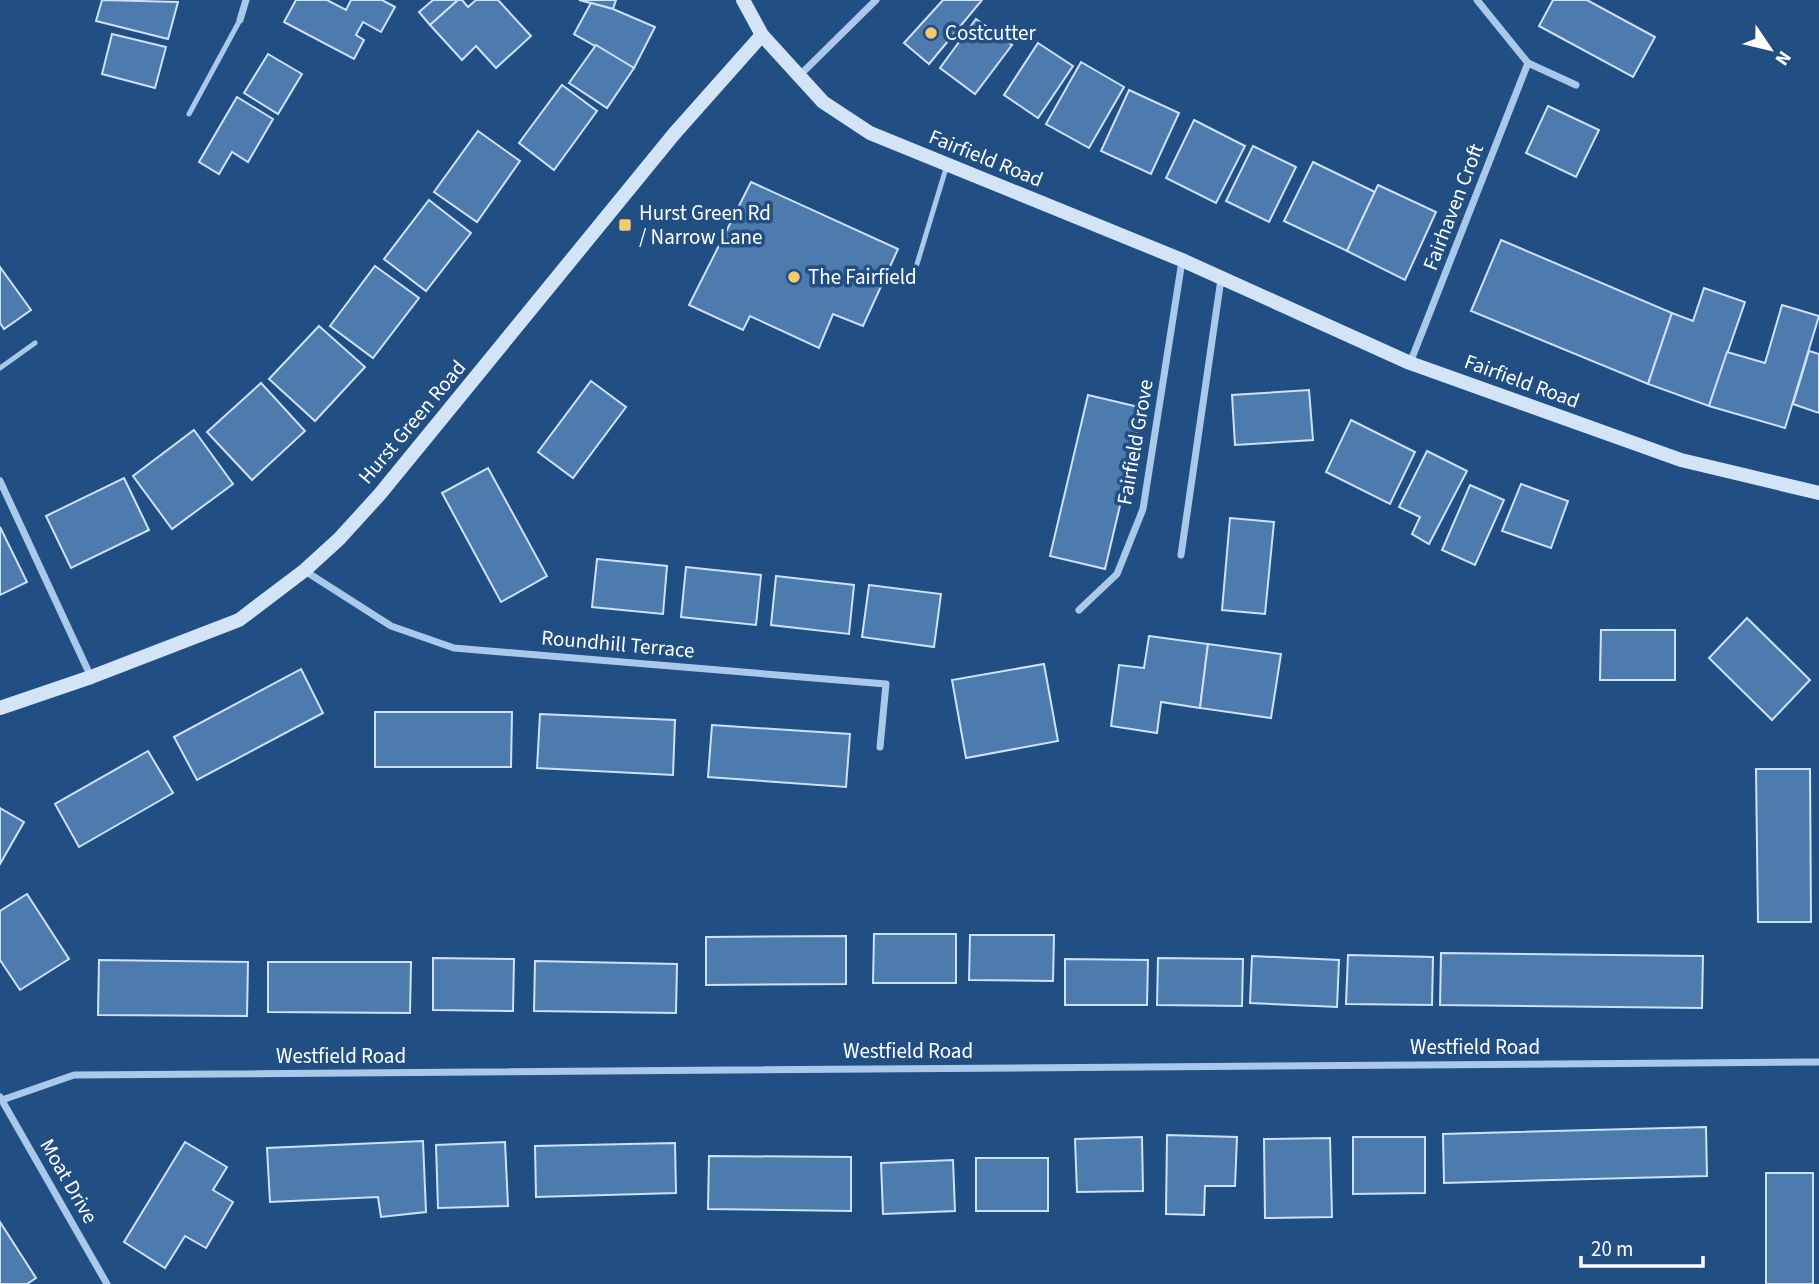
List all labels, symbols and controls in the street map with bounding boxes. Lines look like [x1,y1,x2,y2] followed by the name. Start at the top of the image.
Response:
[1735,14,1805,84] north arrow
[945,18,1036,48] place label: Costcutter
[923,25,939,41] marker: Costcutter
[1768,45,1797,71] text: N
[924,121,1048,195] street label: Fairfield Road
[1415,139,1491,275] street label: Fairhaven Croft
[639,198,771,252] place label: Hurst Green Rd / Narrow Lane
[617,217,633,233] marker: Hurst Green Rd / Narrow Lane
[808,262,917,292] place label: The Fairfield
[786,269,802,285] marker: The Fairfield
[1460,346,1584,416] street label: Fairfield Road
[351,354,473,490] street label: Hurst Green Road
[1109,377,1161,507] street label: Fairfield Grove
[540,622,696,666] street label: Roundhill Terrace
[1410,1032,1540,1062] street label: Westfield Road
[843,1036,973,1066] street label: Westfield Road
[276,1041,406,1071] street label: Westfield Road
[33,1133,105,1229] street label: Moat Drive
[1581,1224,1703,1268] scale bar
[1591,1234,1633,1264] text: 20 m

